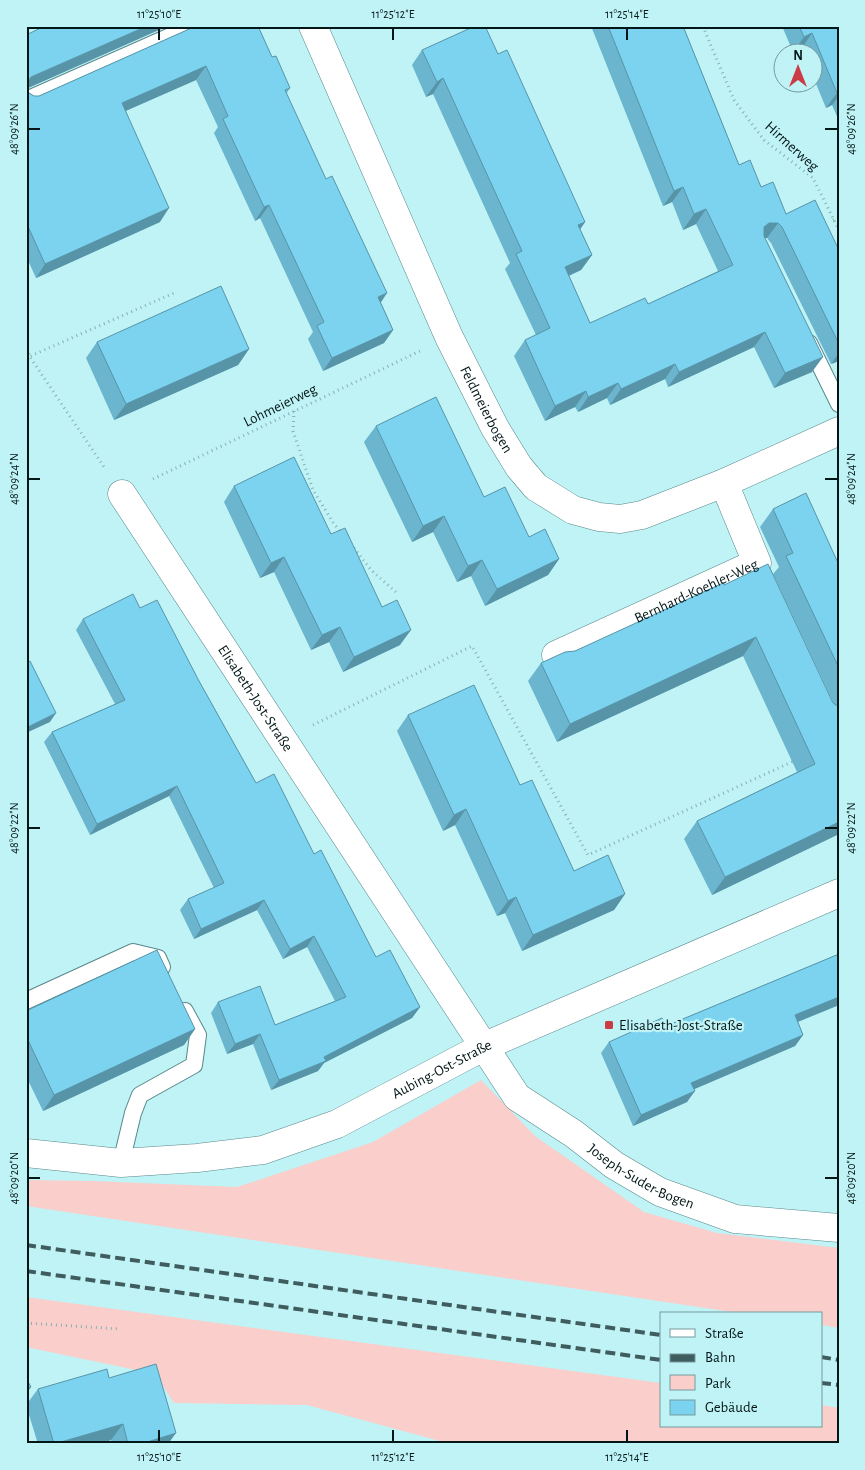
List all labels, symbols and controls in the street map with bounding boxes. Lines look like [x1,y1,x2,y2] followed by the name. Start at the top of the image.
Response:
[137,8,181,20] text: 11°25'10"E
[372,8,415,20] text: 11°25'12"E
[605,8,649,20] text: 11°25'14"E
[772,42,822,92] north arrow
[793,49,803,63] text: N
[8,103,20,155] text: 48°09'26"N
[845,103,857,155] text: 48°09'26"N
[762,118,822,175] street label: Hirmerweg
[457,364,515,456] street label: Feldmeierbogen
[241,381,320,430] street label: Lohmeierweg
[8,453,20,505] text: 48°09'24"N
[845,453,857,505] text: 48°09'24"N
[632,556,761,626] street label: Bernhard-Koehler-Weg
[215,643,296,754] street label: Elisabeth-Jost-Straße
[8,802,20,854] text: 48°09'22"N
[845,802,857,854] text: 48°09'22"N
[619,1018,743,1033] place label: Elisabeth-Jost-Straße
[603,1019,615,1031] marker: Elisabeth-Jost-Straße
[390,1037,494,1102] street label: Aubing-Ost-Straße
[585,1141,696,1212] street label: Joseph-Suder-Bogen
[8,1152,20,1204] text: 48°09'20"N
[845,1152,857,1204] text: 48°09'20"N
[660,1312,822,1428] legend
[705,1326,744,1341] text: Straße
[705,1350,735,1365] text: Bahn
[705,1376,731,1391] text: Park
[705,1400,758,1415] text: Gebäude
[137,1451,181,1463] text: 11°25'10"E
[372,1451,415,1463] text: 11°25'12"E
[605,1451,649,1463] text: 11°25'14"E

